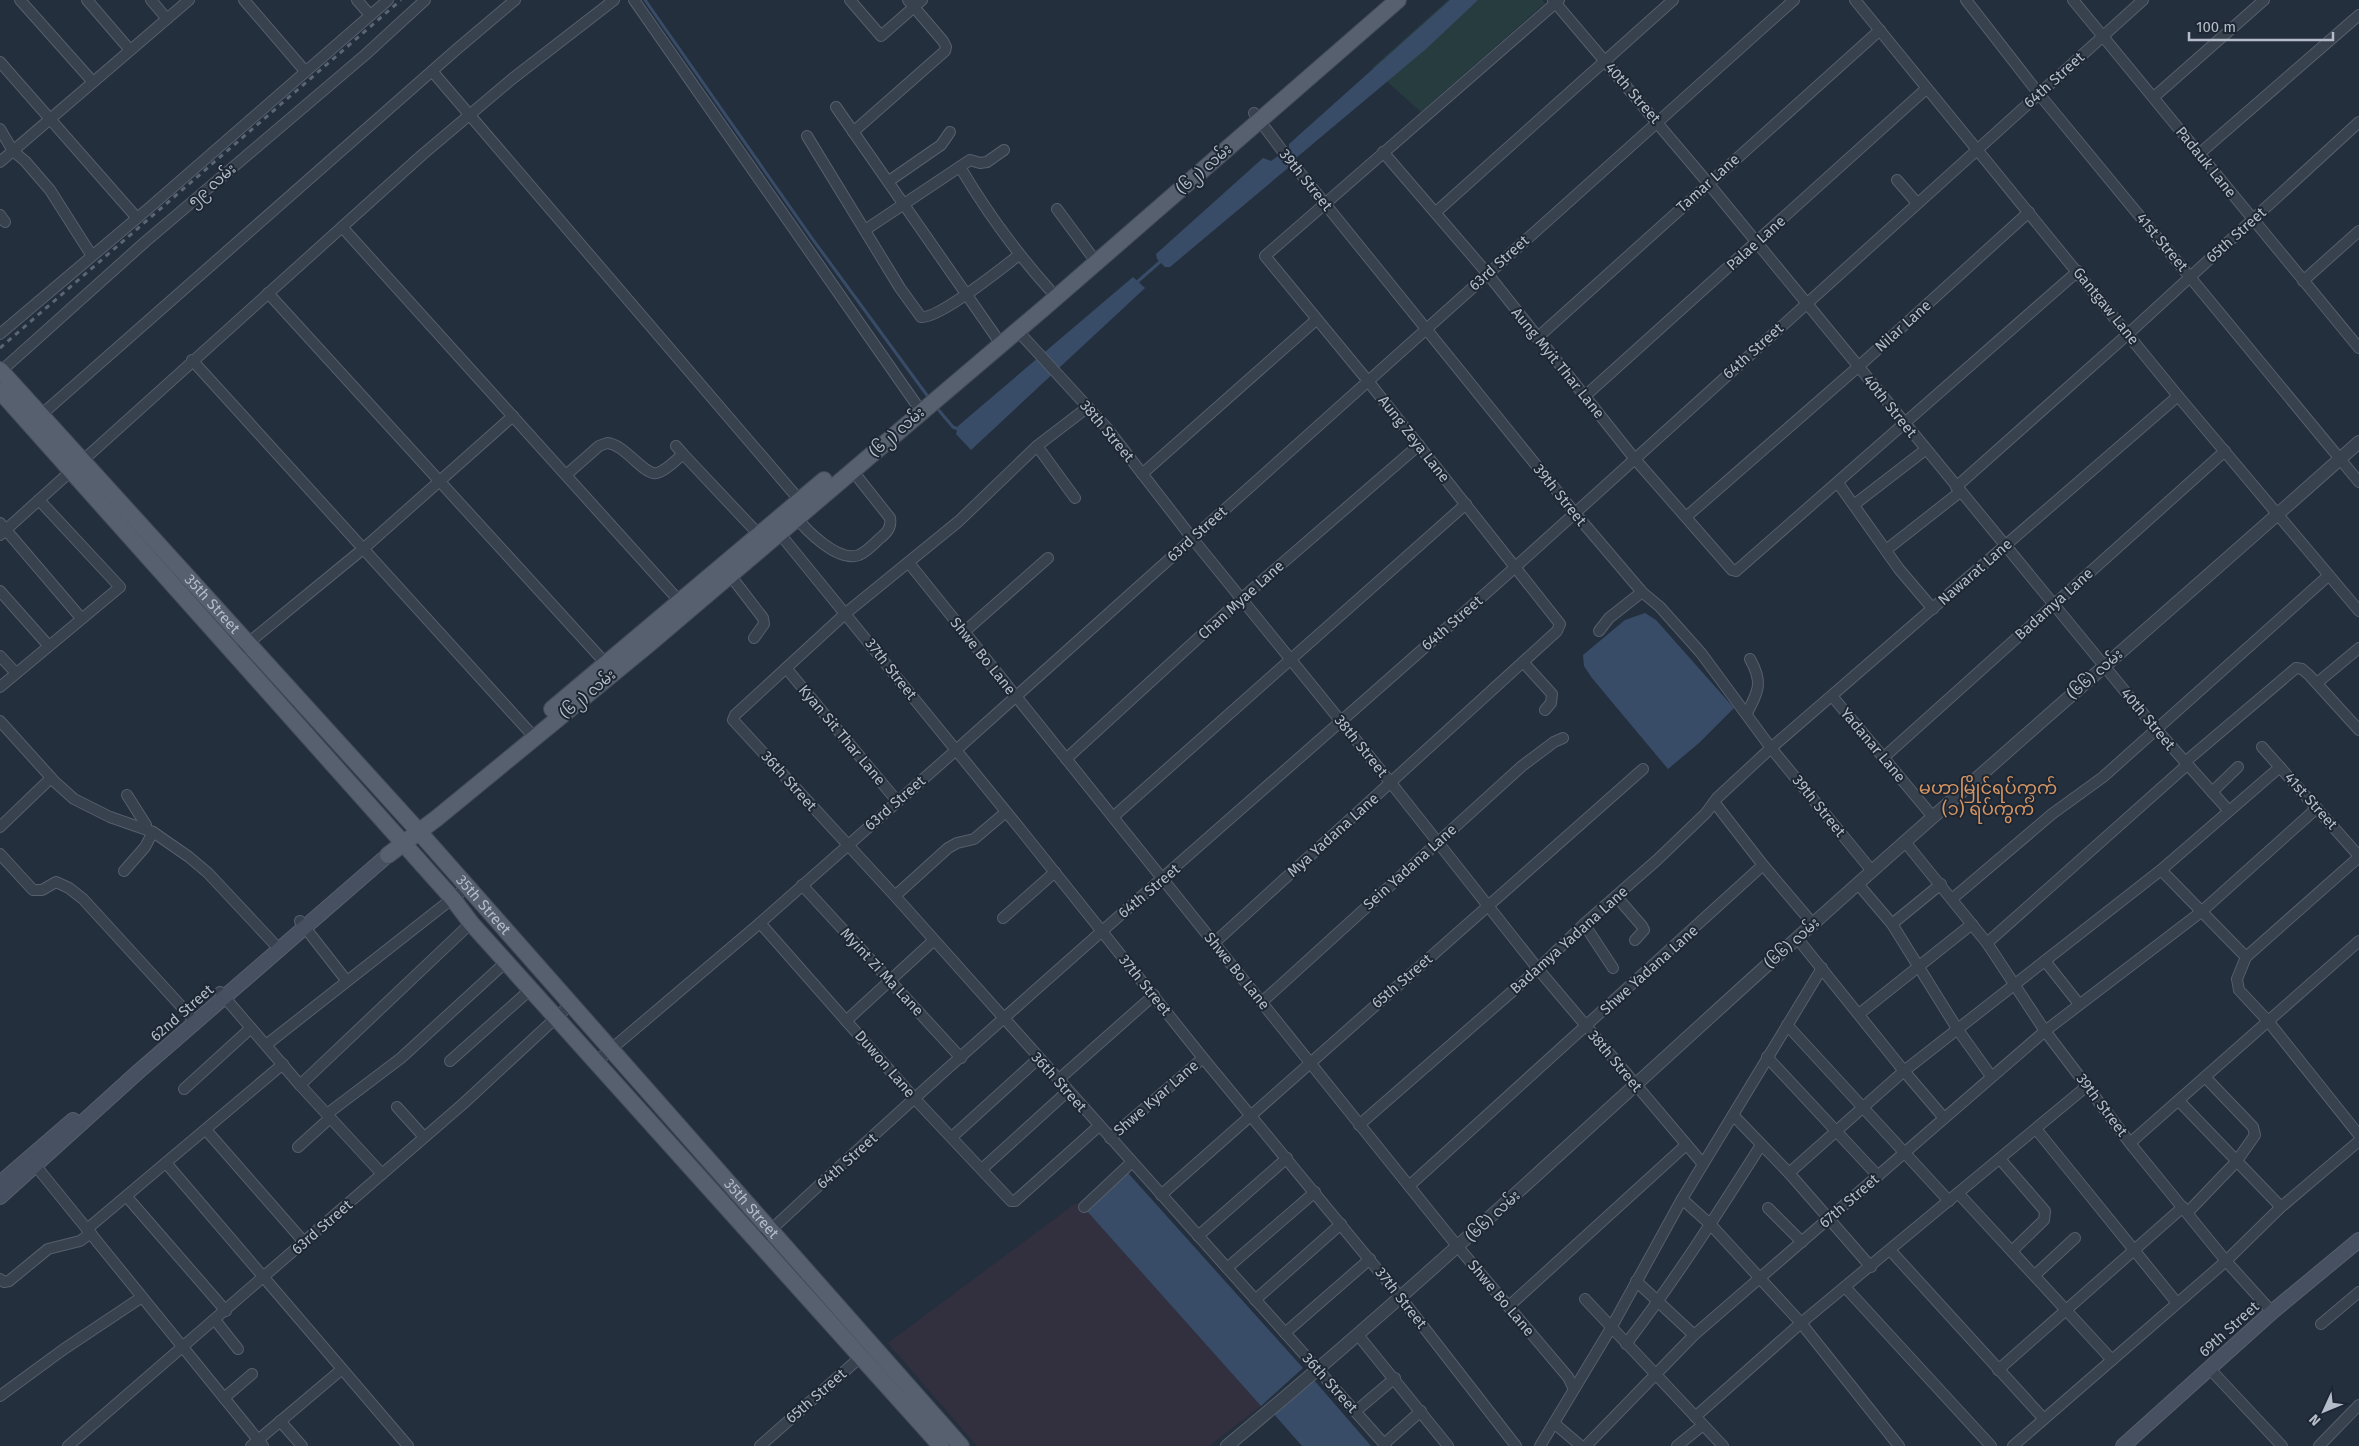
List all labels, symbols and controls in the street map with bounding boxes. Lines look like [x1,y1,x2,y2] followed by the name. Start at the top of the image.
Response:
[2189,10,2333,42] scale bar
[2196,18,2236,36] text: 100 m
[2020,48,2088,112] street label: 64th Street
[1602,59,1665,128] street label: 40th Street
[2172,123,2240,201] street label: Padauk Lane
[1172,140,1237,200] street label: (၆၂) လမ်း
[1276,146,1337,215] street label: 39th Street
[1673,150,1743,216] street label: Tamar Lane
[184,159,242,213] street label: ၅၉ လမ်း
[2202,203,2270,267] street label: 65th Street
[2132,209,2192,275] street label: 41st Street
[1723,212,1789,274] street label: Palae Lane
[1465,231,1533,295] street label: 63rd Street
[2069,264,2143,348] street label: Gantgaw Lane
[1871,296,1935,356] street label: Nilar Lane
[1508,304,1608,422] street label: Aung Myit Thar Lane
[1719,319,1787,383] street label: 64th Street
[1859,371,1921,441] street label: 40th Street
[1375,392,1453,486] street label: Aung Zeya Lane
[1076,397,1138,466] street label: 38th Street
[865,403,930,463] street label: (၆၂) လမ်း
[1530,461,1591,530] street label: 39th Street
[1163,502,1231,566] street label: 63rd Street
[1934,535,2016,609] street label: Nawarat Lane
[1194,557,1288,643] street label: Chan Myae Lane
[2011,564,2097,644] street label: Badamya Lane
[181,571,244,638] street label: 35th Street
[1418,591,1487,654] street label: 64th Street
[946,614,1020,698] street label: Shwe Bo Lane
[861,635,921,704] street label: 37th Street
[2063,644,2126,703] street label: (၆၆) လမ်း
[556,665,621,725] street label: (၆၂) လမ်း
[795,681,889,789] street label: Kyan Sit Thar Lane
[2117,684,2179,754] street label: 40th Street
[1837,704,1909,786] street label: Yadanar Lane
[1331,711,1392,781] street label: 38th Street
[757,747,821,815] street label: 36th Street
[2281,769,2342,834] street label: 41st Street
[861,771,929,834] street label: 63rd Street
[1789,772,1850,841] street label: 39th Street
[1919,774,2057,824] district label: မဟာမြိုင်ရပ်ကွက် (၁) ရပ်ကွက်
[1284,789,1382,881] street label: Mya Yadana Lane
[1360,820,1460,914] street label: Sein Yadana Lane
[1115,860,1184,922] street label: 64th Street
[452,871,515,939] street label: 35th Street
[1506,882,1632,998] street label: Badamya Yadana Lane
[1760,913,1823,972] street label: (၆၆) လမ်း
[1596,921,1702,1019] street label: Shwe Yadana Lane
[837,924,927,1020] street label: Myint Zi Ma Lane
[1200,929,1274,1013] street label: Shwe Bo Lane
[1368,949,1436,1012] street label: 65th Street
[1115,951,1175,1019] street label: 37th Street
[147,980,218,1045] street label: 62nd Street
[851,1027,919,1101] street label: Duwon Lane
[1584,1027,1646,1096] street label: 38th Street
[1027,1048,1091,1116] street label: 36th Street
[1110,1056,1202,1140] street label: Shwe Kyar Lane
[2073,1070,2132,1140] street label: 39th Street
[813,1129,881,1193] street label: 64th Street
[1815,1170,1883,1232] street label: 67th Street
[720,1175,783,1243] street label: 35th Street
[1461,1186,1524,1246] street label: (၆၆) လမ်း
[288,1195,356,1258] street label: 63rd Street
[1464,1256,1538,1340] street label: Shwe Bo Lane
[1371,1264,1431,1333] street label: 37th Street
[2195,1297,2263,1361] street label: 69th Street
[1298,1349,1362,1417] street label: 36th Street
[782,1364,850,1427] street label: 65th Street
[2299,1386,2349,1436] north arrow
[2306,1410,2324,1429] text: N

